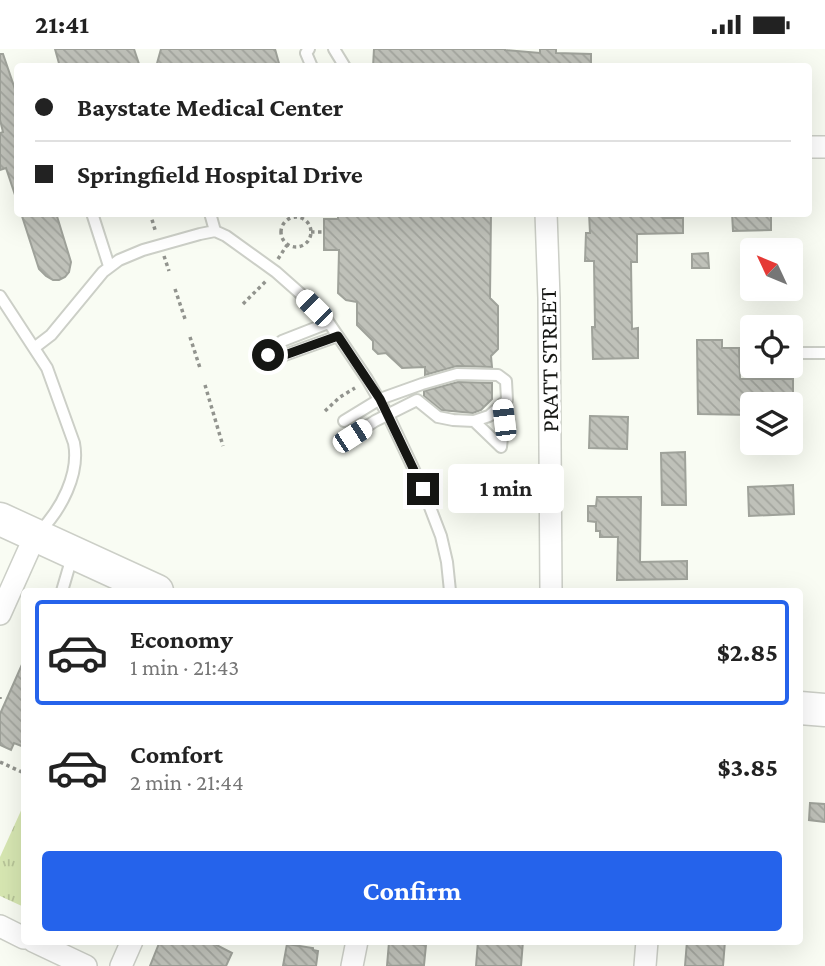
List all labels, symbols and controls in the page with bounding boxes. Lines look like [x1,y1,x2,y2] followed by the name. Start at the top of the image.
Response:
[35,10,89,39] text: 21:41
[77,93,344,122] text: Baystate Medical Center
[77,160,363,189] text: Springfield Hospital Drive
[740,238,803,301] north arrow
[740,238,803,455] map controls
[292,286,337,330] car
[534,287,563,433] street label: PRATT STREET
[740,315,803,378] button: locate
[252,339,284,371] route start
[740,392,803,455] button: layers
[492,398,517,442] car
[329,416,376,456] car
[448,465,563,513] callout: 1 min
[407,473,439,505] route end
[480,475,532,501] text: 1 min
[46,621,109,684] icon: car
[130,625,233,654] text: Economy
[717,638,778,667] text: $2.85
[130,654,239,680] text: 1 min · 21:43
[46,736,109,799] icon: car
[130,740,223,769] text: Comfort
[717,753,778,782] text: $3.85
[130,769,244,795] text: 2 min · 21:44
[42,851,782,931] button: Confirm

